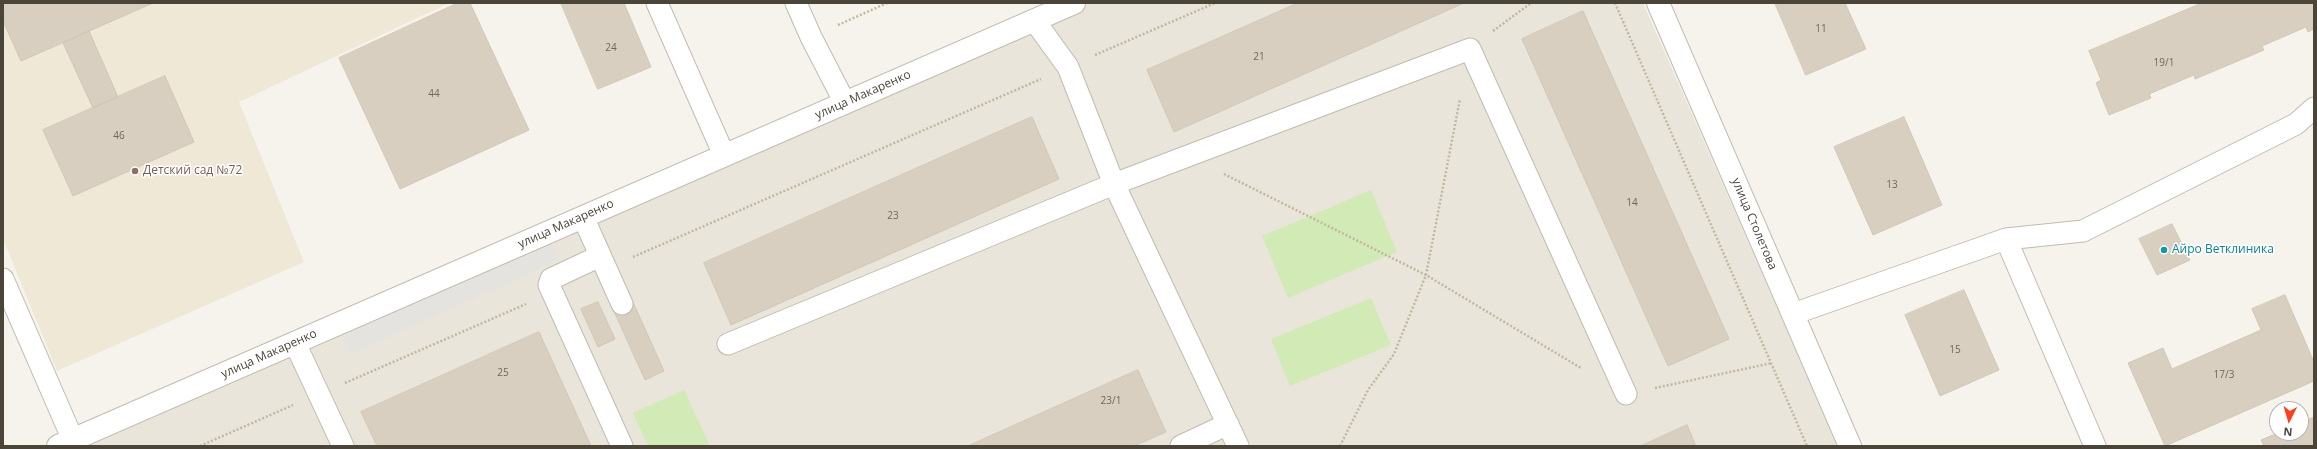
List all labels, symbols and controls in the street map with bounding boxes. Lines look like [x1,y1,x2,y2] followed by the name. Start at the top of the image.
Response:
[1815,23,1827,35] house number: 11
[605,42,617,54] house number: 24
[1253,51,1265,63] house number: 21
[2154,57,2174,69] house number: 19/1
[813,67,913,123] street label: улица Макаренко
[428,88,440,100] house number: 44
[113,130,125,142] house number: 46
[143,164,242,178] place label: Детский сад №72
[130,166,140,176] marker: Детский сад №72
[1728,176,1780,272] street label: улица Столетова
[1886,179,1898,191] house number: 13
[516,196,616,252] street label: улица Макаренко
[1626,197,1638,209] house number: 14
[887,210,899,222] house number: 23
[2172,243,2274,257] place label: Айро Ветклиника
[2159,245,2169,255] marker: Айро Ветклиника
[219,326,319,382] street label: улица Макаренко
[1949,344,1961,356] house number: 15
[497,367,509,379] house number: 25
[2214,369,2234,381] house number: 17/3
[1101,395,1121,407] house number: 23/1
[2269,401,2309,441] north arrow
[2283,425,2293,440] text: N

